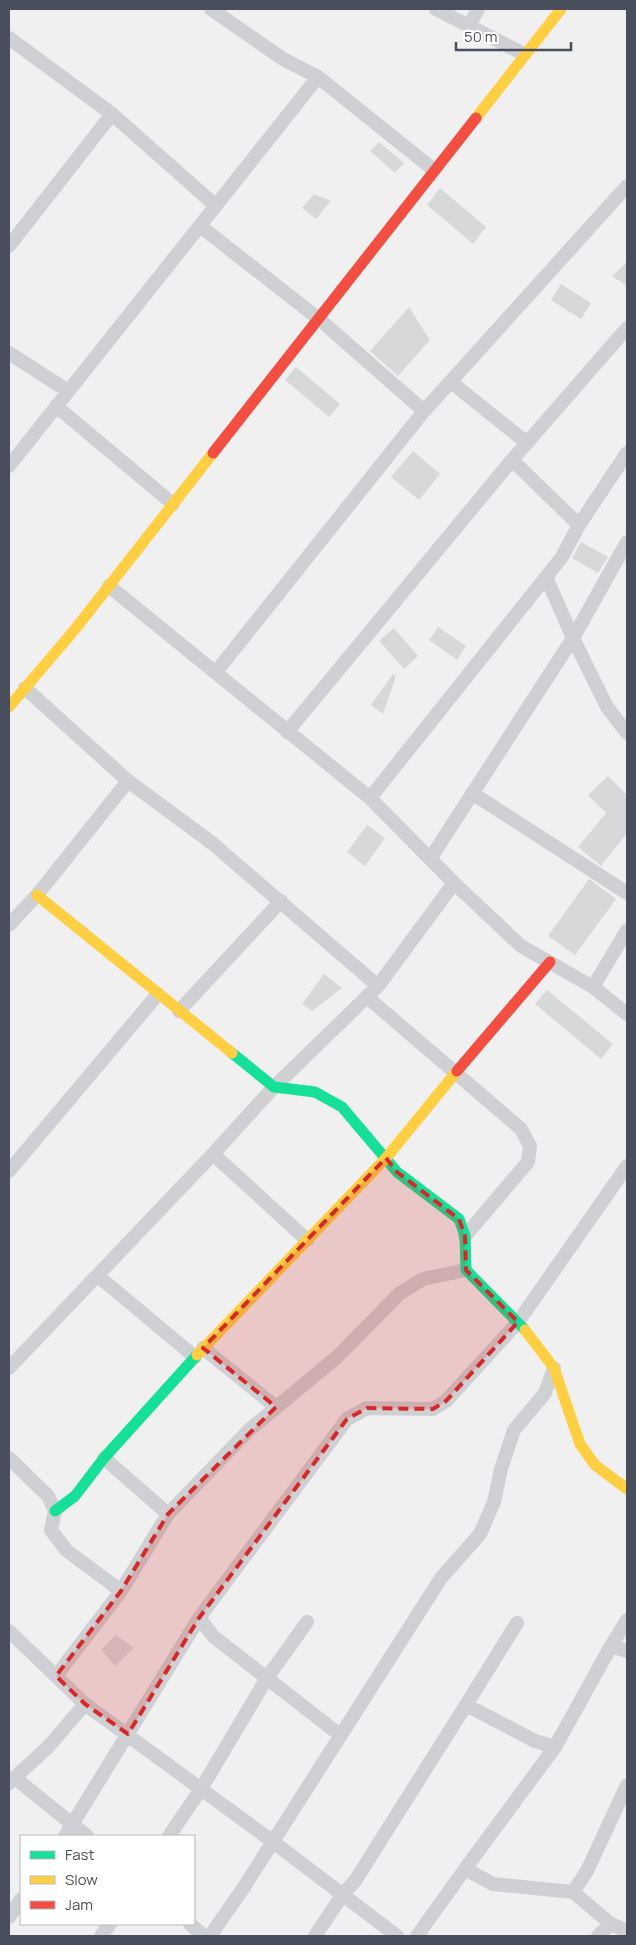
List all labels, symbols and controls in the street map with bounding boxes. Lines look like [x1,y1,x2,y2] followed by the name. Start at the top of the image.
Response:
[456,20,571,52] scale bar
[464,26,498,47] text: 50 m
[20,1835,195,1925] legend
[65,1844,94,1865] text: Fast
[65,1869,98,1890] text: Slow
[65,1894,93,1915] text: Jam

